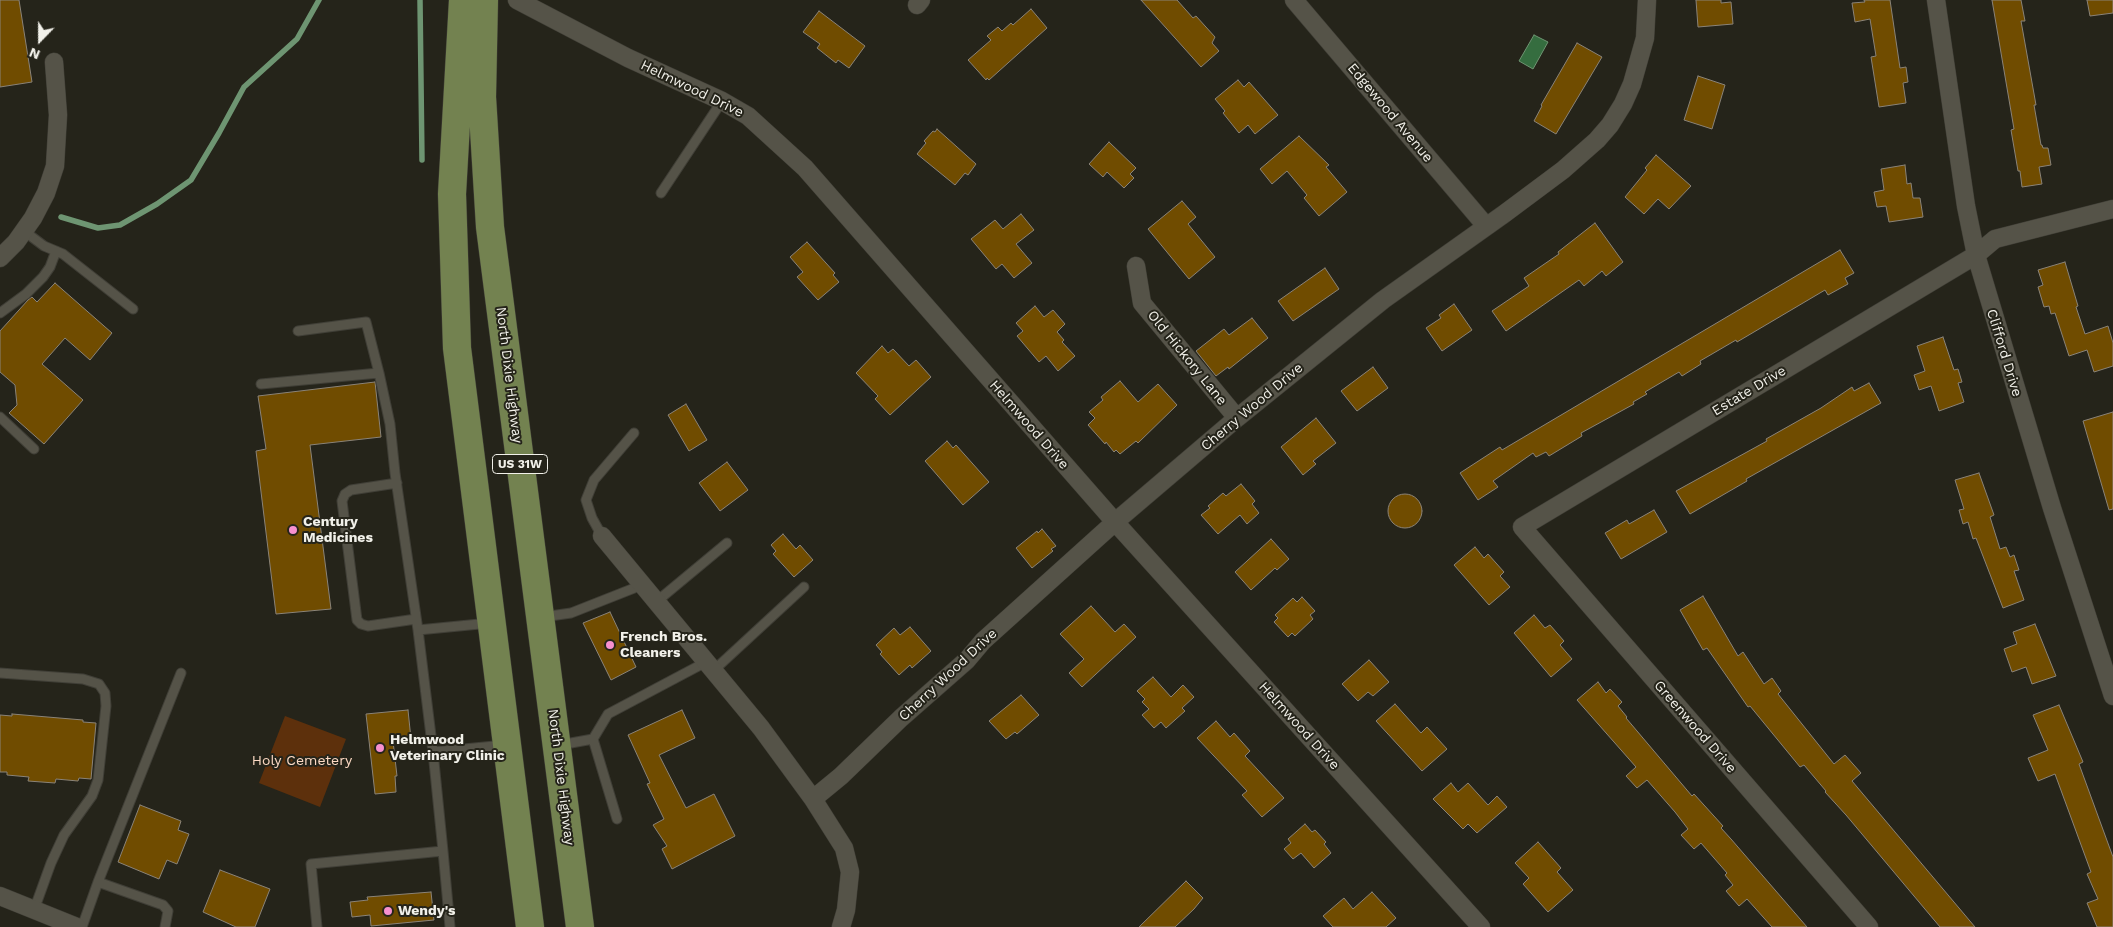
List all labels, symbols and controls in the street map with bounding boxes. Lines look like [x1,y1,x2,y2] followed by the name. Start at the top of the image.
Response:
[15,15,65,65] north arrow
[27,45,42,63] text: N
[638,57,746,121] street label: Helmwood Drive
[1344,60,1436,166] street label: Edgewood Avenue
[492,306,526,444] street label: North Dixie Highway
[1144,307,1230,409] street label: Old Hickory Lane
[1983,307,2025,399] street label: Clifford Drive
[1198,359,1306,455] street label: Cherry Wood Drive
[1709,362,1789,420] street label: Estate Drive
[986,377,1072,473] street label: Helmwood Drive
[492,454,548,474] road number: US 31W
[303,514,373,546] place label: Century Medicines
[287,524,299,536] marker: Century Medicines
[895,625,1001,725] street label: Cherry Wood Drive
[620,629,707,662] place label: French Bros. Cleaners
[604,639,616,651] marker: French Bros. Cleaners
[1650,677,1740,777] street label: Greenwood Drive
[1255,679,1343,773] street label: Helmwood Drive
[544,708,578,846] street label: North Dixie Highway
[390,732,505,764] place label: Helmwood Veterinary Clinic
[374,742,386,754] marker: Helmwood Veterinary Clinic
[252,753,352,769] park label: Holy Cemetery
[398,903,456,919] place label: Wendy's
[382,905,394,917] marker: Wendy's

